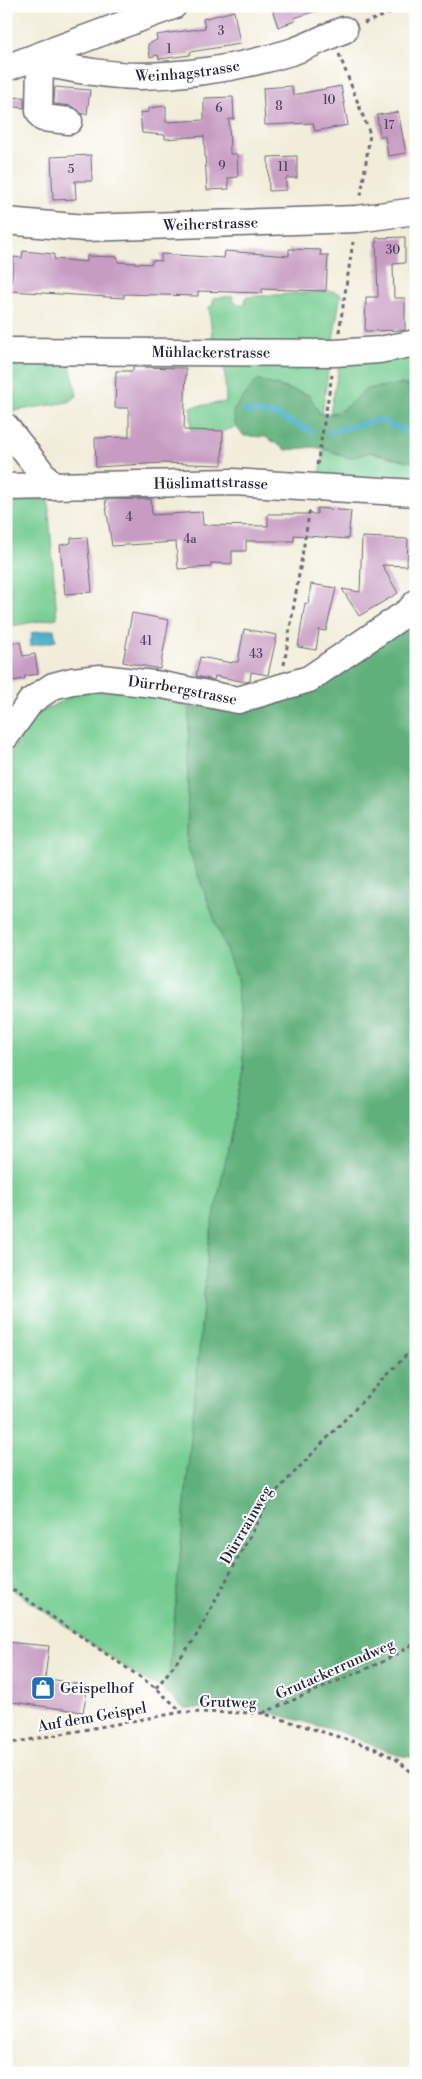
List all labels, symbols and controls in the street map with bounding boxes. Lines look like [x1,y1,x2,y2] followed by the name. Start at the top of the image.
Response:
[218,24,225,39] house number: 3
[166,42,172,57] house number: 1
[134,56,242,86] street label: Weinhagstrasse
[323,93,335,108] house number: 10
[275,99,283,114] house number: 8
[215,101,223,116] house number: 6
[384,118,394,133] house number: 17
[218,159,226,174] house number: 9
[278,160,289,175] house number: 11
[68,162,75,177] house number: 5
[162,213,258,235] street label: Weiherstrasse
[386,243,400,258] house number: 30
[151,343,271,363] street label: Mühlackerstrasse
[153,473,269,494] street label: Hüslimattstrasse
[125,510,133,525] house number: 4
[183,532,198,547] house number: 4a
[140,634,153,649] house number: 41
[249,647,263,662] house number: 43
[127,672,239,710] street label: Dürrbergstrasse
[216,1483,277,1568] street label: Dürrrainweg
[273,1635,398,1704] street label: Grutackerrundweg
[30,1675,56,1701] shop icon: Geispelhof
[60,1679,134,1698] place label: Geispelhof
[199,1693,257,1713] street label: Grutweg
[35,1698,149,1737] street label: Auf dem Geispel

